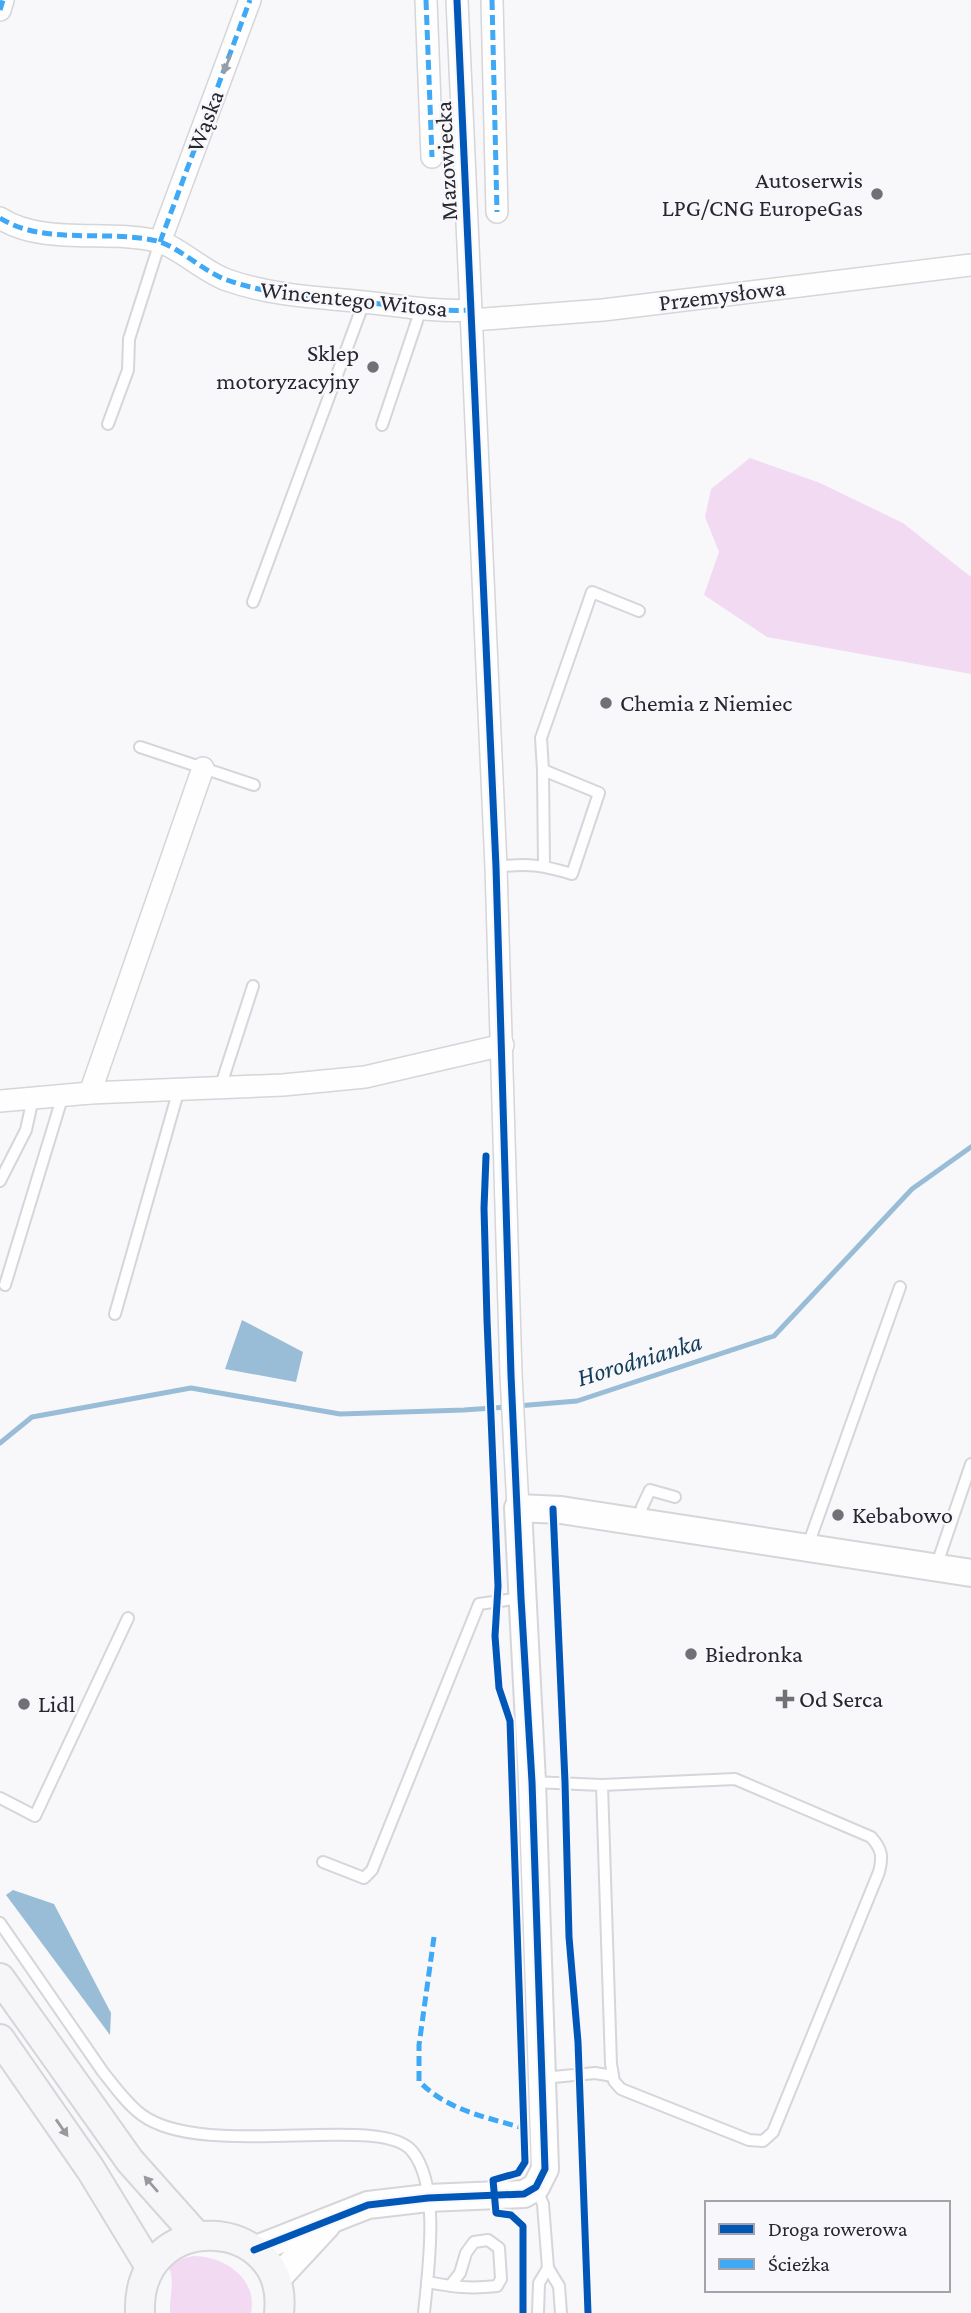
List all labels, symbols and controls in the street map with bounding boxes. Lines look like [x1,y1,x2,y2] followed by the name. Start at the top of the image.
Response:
[221,53,232,74] one-way arrow
[180,86,229,156] street label: Wąska
[429,100,462,222] street label: Mazowiecka
[662,166,863,221] place label: Autoserwis LPG/CNG EuropeGas
[869,186,885,202] marker: Autoserwis LPG/CNG EuropeGas
[657,273,787,316] street label: Przemysłowa
[259,275,449,322] street label: Wincentego Witosa
[216,339,360,394] place label: Sklep motoryzacyjny
[365,359,381,375] marker: Sklep motoryzacyjny
[620,689,792,716] place label: Chemia z Niemiec
[598,695,614,711] marker: Chemia z Niemiec
[573,1327,705,1392] water label: Horodnianka
[852,1501,953,1528] place label: Kebabowo
[830,1507,846,1523] marker: Kebabowo
[705,1640,803,1667] place label: Biedronka
[683,1646,699,1662] marker: Biedronka
[799,1685,883,1712] place label: Od Serca
[38,1690,75,1717] place label: Lidl
[777,1691,793,1707] marker: Od Serca
[16,1696,32,1712] marker: Lidl
[55,2119,69,2137] one-way arrow
[143,2175,159,2193] one-way arrow
[705,2201,950,2292] legend
[768,2217,908,2241] text: Droga rowerowa
[768,2252,830,2276] text: Ścieżka

